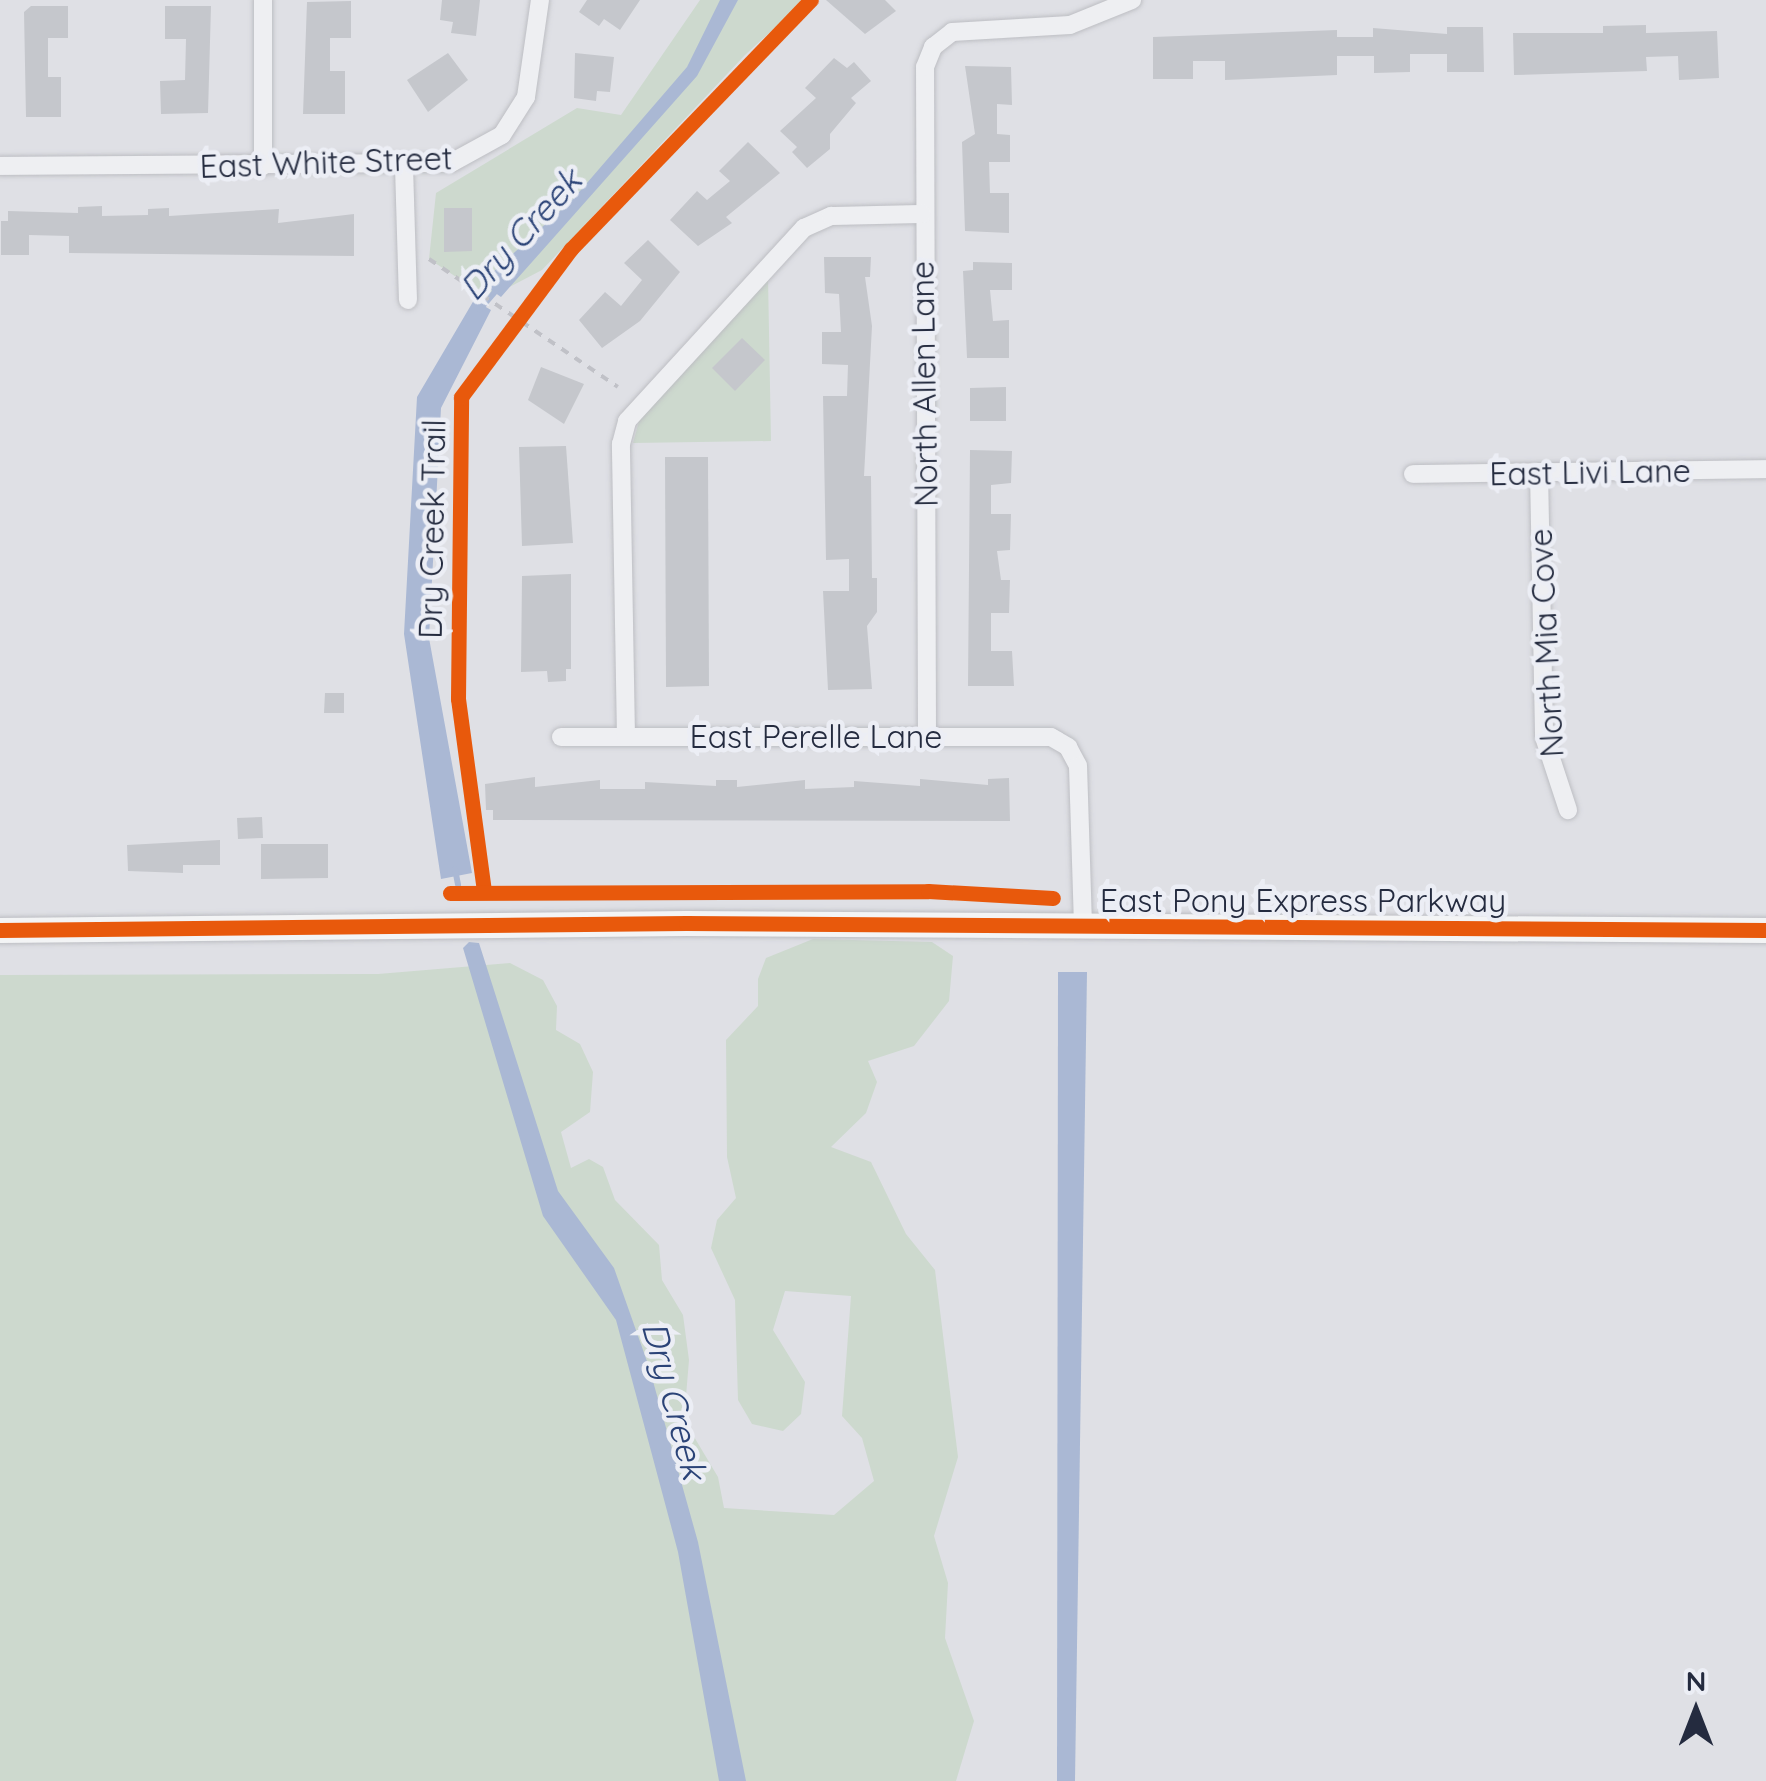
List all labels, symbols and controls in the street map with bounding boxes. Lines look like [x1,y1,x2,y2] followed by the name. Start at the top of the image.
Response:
[199,138,453,186] street label: East White Street
[450,160,590,308] water label: Dry Creek
[903,261,945,507] street label: North Allen Lane
[411,419,453,639] street label: Dry Creek Trail
[1489,451,1691,493] street label: East Livi Lane
[1521,528,1571,758] street label: North Mia Cove
[690,717,942,755] street label: East Perelle Lane
[1100,881,1506,919] street label: East Pony Express Parkway
[634,1316,716,1484] water label: Dry Creek
[1646,1661,1746,1761] north arrow
[1686,1663,1706,1698] text: N

